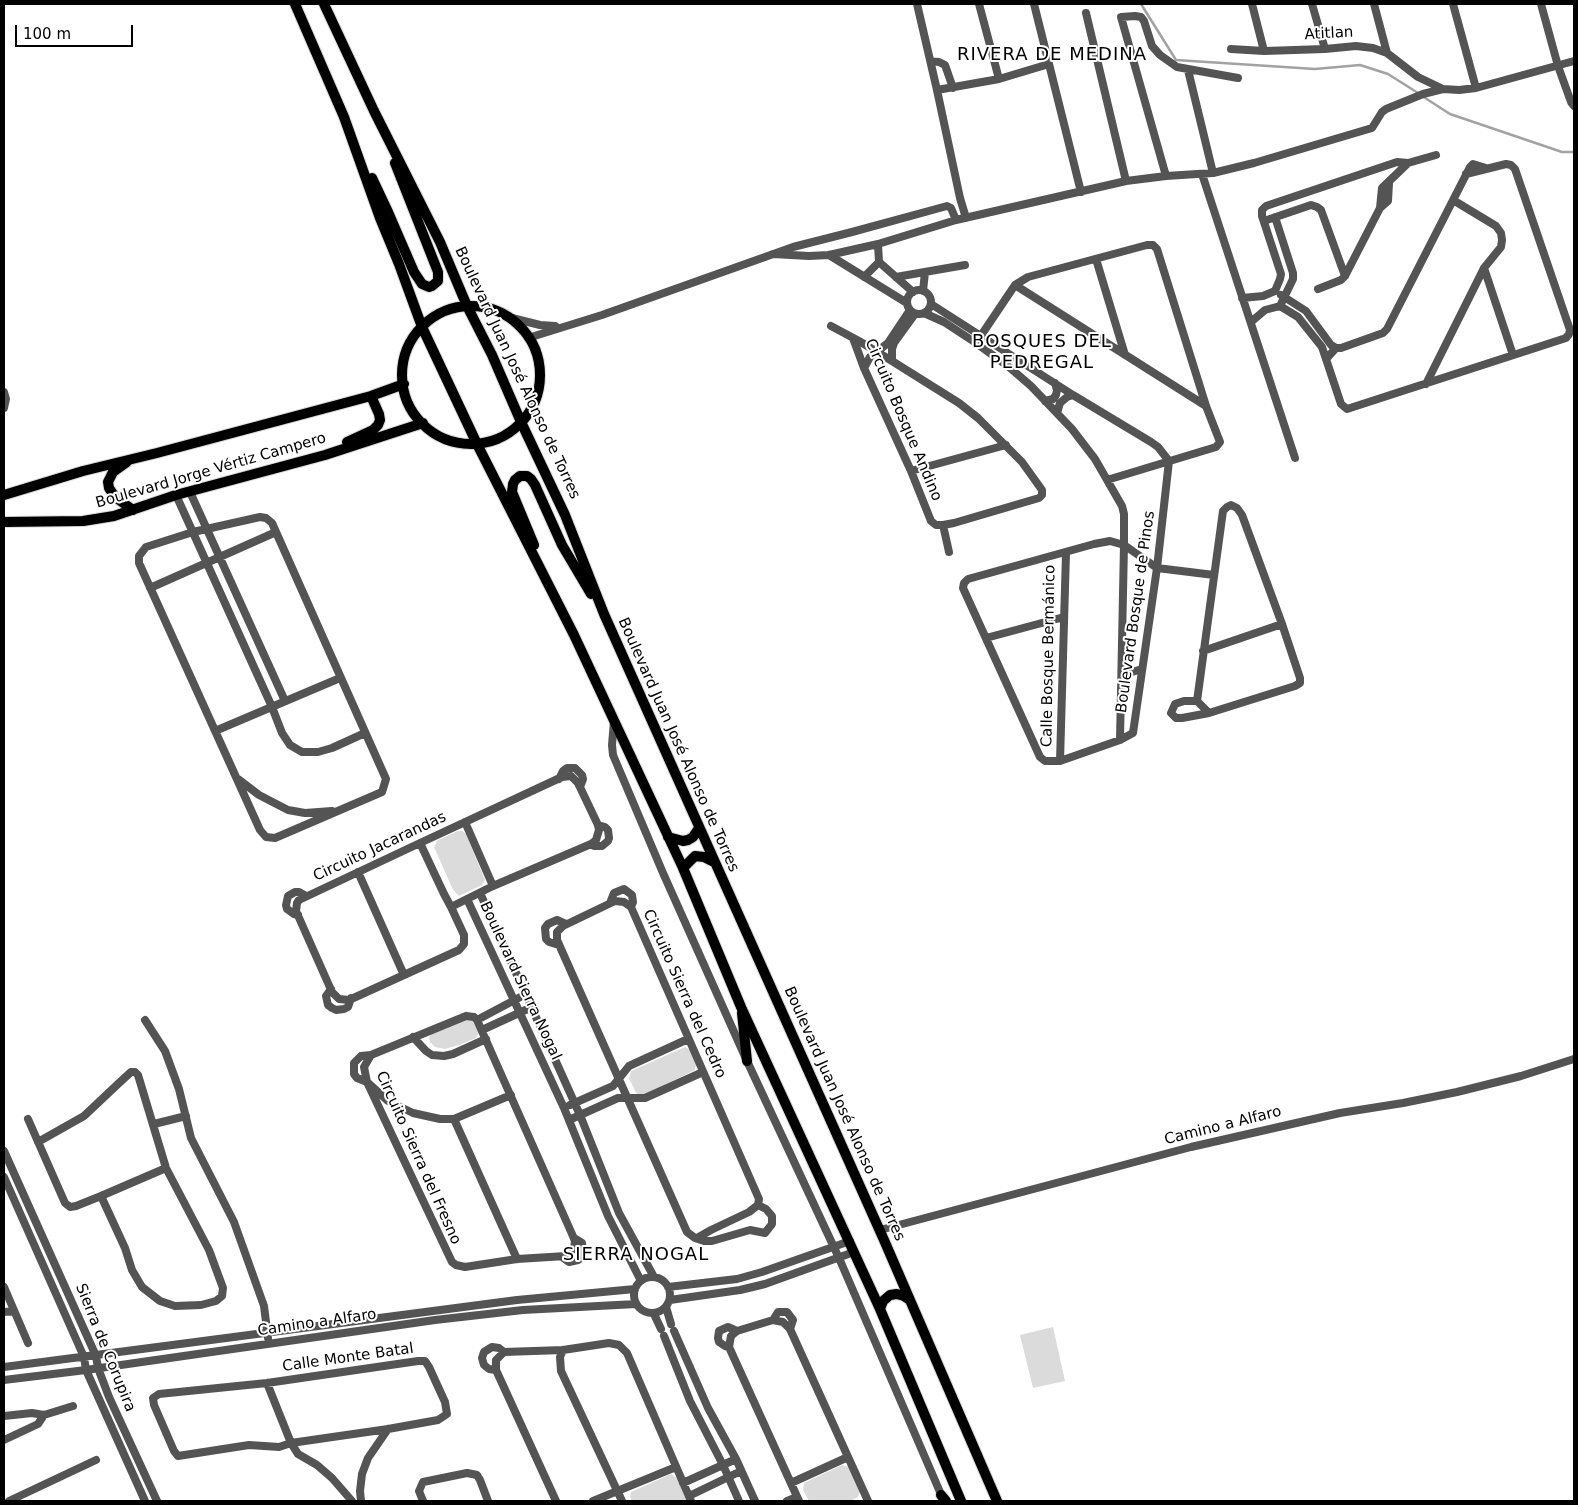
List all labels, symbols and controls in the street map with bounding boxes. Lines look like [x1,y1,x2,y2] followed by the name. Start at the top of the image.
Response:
[18,15,135,47] scale bar
[1304,24,1354,44] street label: Atitlan
[23,25,71,43] text: 100 m
[955,44,1149,66] district label: RIVERA DE MEDINA
[450,244,584,502] street label: Boulevard Juan José Alonso de Torres
[971,331,1113,374] district label: BOSQUES DEL PEDREGAL
[861,336,945,504] street label: Circuito Bosque Andino
[94,429,328,513] street label: Boulevard Jorge Vértiz Campero
[1113,510,1159,714] street label: Boulevard Bosque de Pinos
[1038,565,1060,747] street label: Calle Bosque Bermánico
[614,615,742,875] street label: Boulevard Juan José Alonso de Torres
[311,808,449,886] street label: Circuito Jacarandas
[475,899,565,1063] street label: Boulevard Sierra Nogal
[639,907,729,1081] street label: Circuito Sierra del Cedro
[780,984,908,1244] street label: Boulevard Juan José Alonso de Torres
[372,1068,464,1248] street label: Circuito Sierra del Fresno
[1163,1103,1283,1149] street label: Camino a Alfaro
[561,1244,711,1266] district label: SIERRA NOGAL
[71,1281,139,1415] street label: Sierra de Corupira
[256,1306,378,1340] street label: Camino a Alfaro
[281,1340,415,1376] street label: Calle Monte Batal

